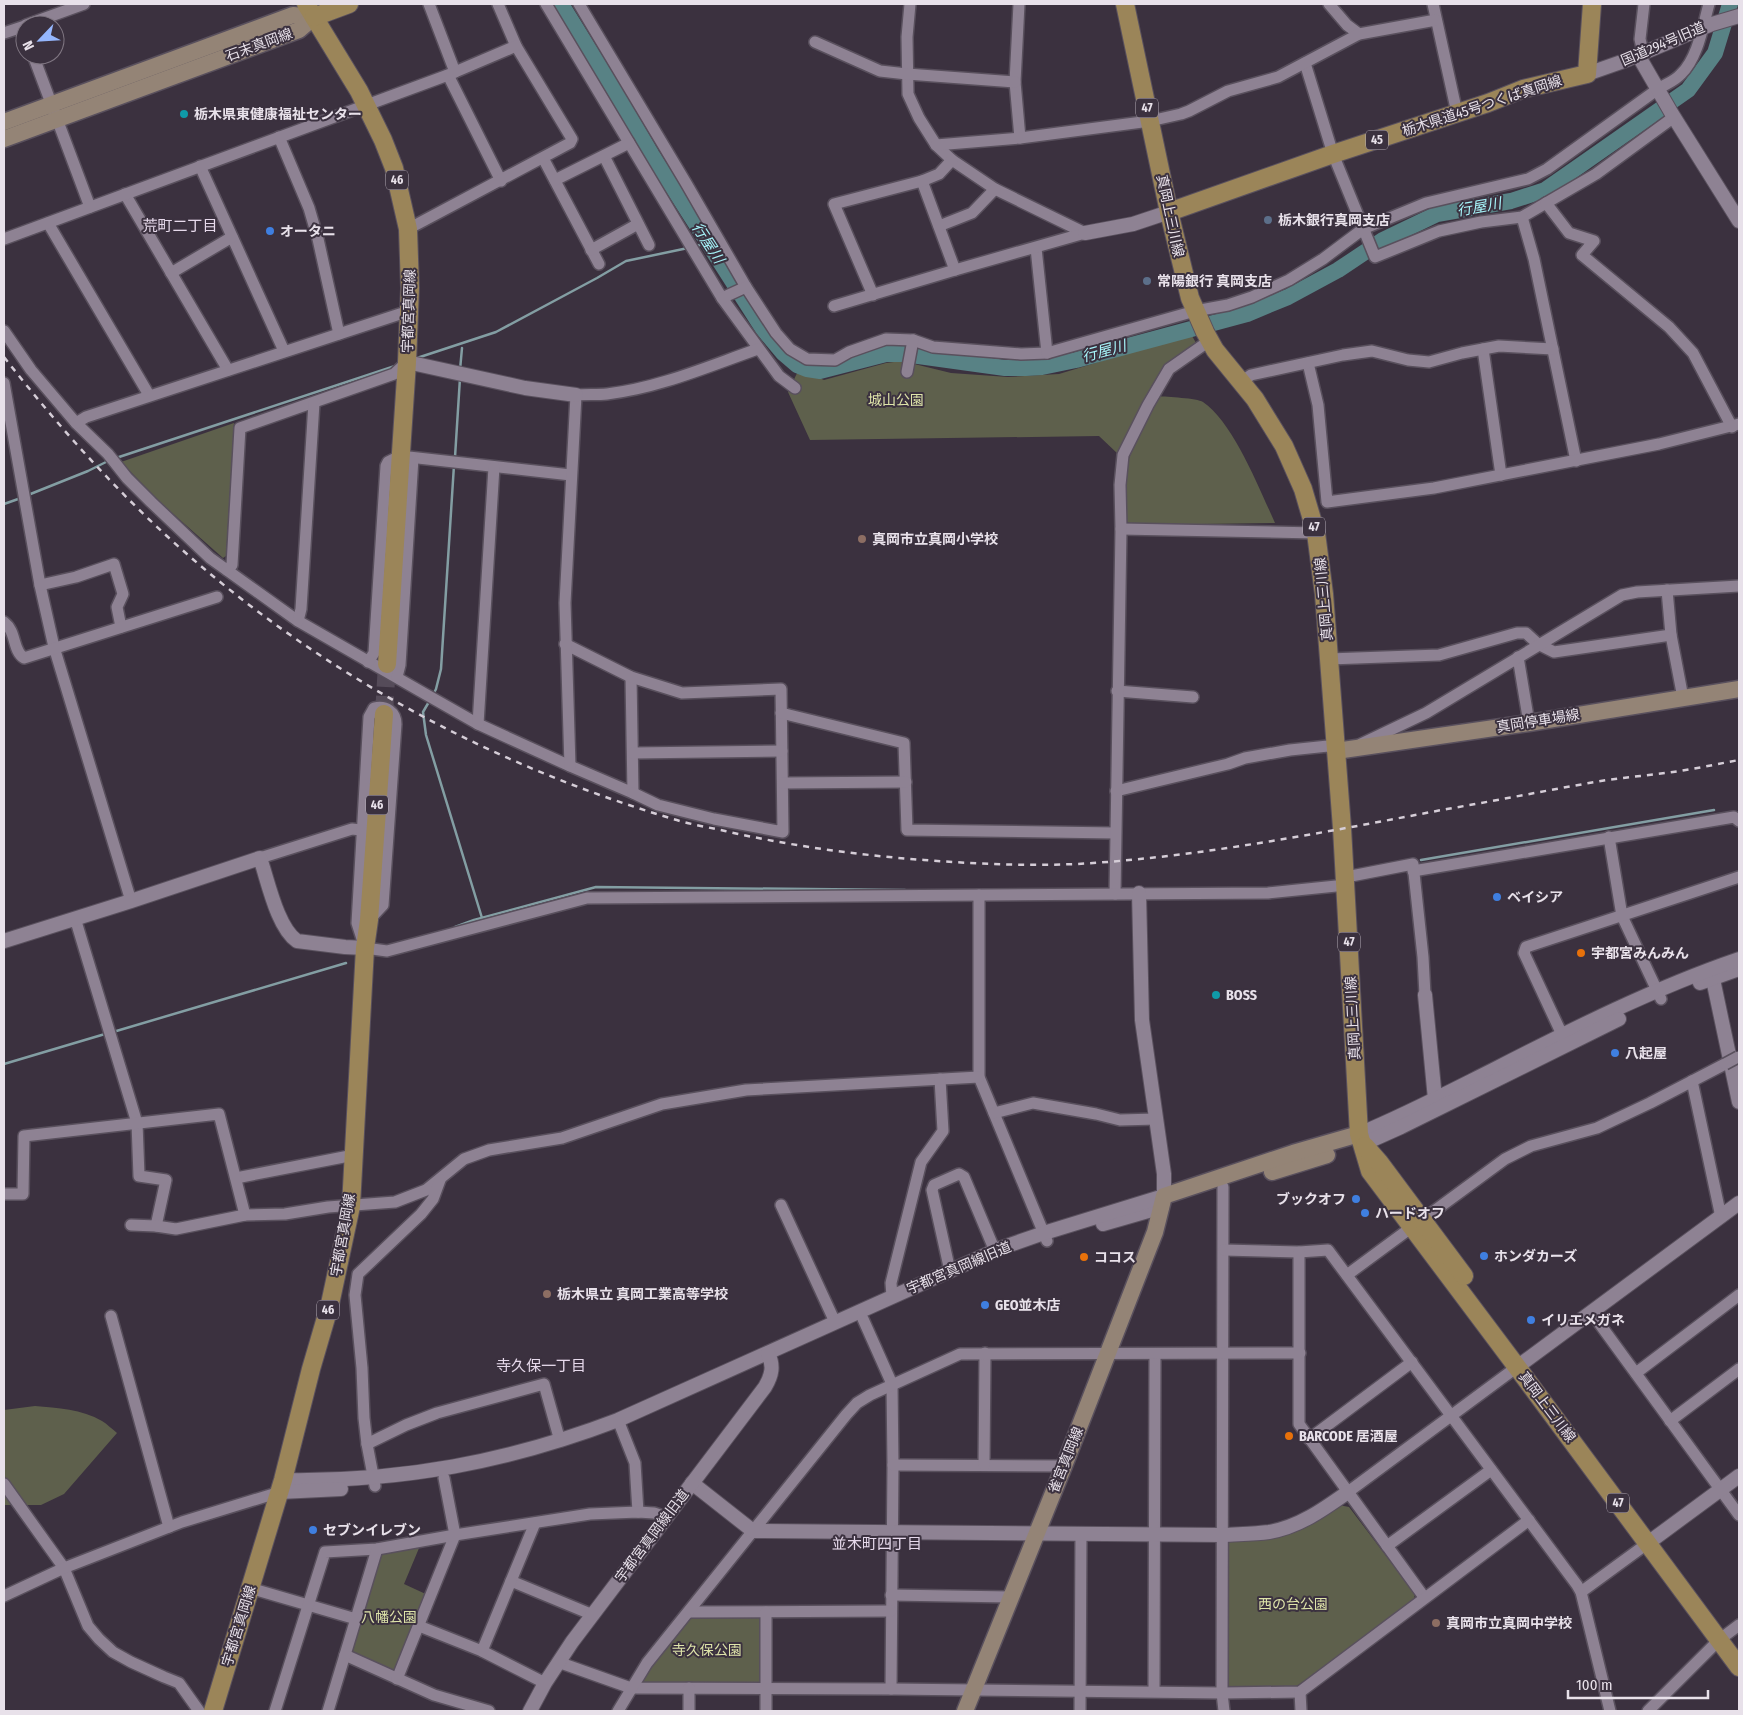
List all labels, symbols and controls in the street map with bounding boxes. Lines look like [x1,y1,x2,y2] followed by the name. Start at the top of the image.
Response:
[15,15,65,65] north arrow
[1618,19,1708,69] street label: 国道294号旧道
[223,25,295,65] street label: 石末真岡線
[19,38,38,53] text: N
[1400,72,1564,140] street label: 栃木県道45号つくば真岡線
[1136,99,1158,118] road number: 47
[194,106,362,123] place label: 栃木県東健康福祉センター
[178,108,190,120] marker: 栃木県東健康福祉センター
[1366,130,1388,150] road number: 45
[386,170,408,190] road number: 46
[1153,173,1187,259] street label: 真岡上三川線
[1455,194,1505,220] water label: 行屋川
[1278,212,1390,229] place label: 栃木銀行真岡支店
[1262,214,1274,226] marker: 栃木銀行真岡支店
[142,217,218,235] district label: 荒町二丁目
[688,219,729,268] water label: 行屋川
[280,223,336,240] place label: オータニ
[264,225,276,237] marker: オータニ
[399,269,419,353] street label: 宇都宮真岡線
[1157,273,1272,290] place label: 常陽銀行 真岡支店
[1141,275,1153,287] marker: 常陽銀行 真岡支店
[1080,336,1130,366] water label: 行屋川
[868,392,924,409] park label: 城山公園
[1303,518,1325,536] road number: 47
[872,531,998,548] place label: 真岡市立真岡小学校
[856,533,868,545] marker: 真岡市立真岡小学校
[1312,556,1336,642] street label: 真岡上三川線
[1495,706,1581,736] street label: 真岡停車場線
[366,796,388,814] road number: 46
[1507,889,1563,906] place label: ベイシア
[1491,891,1503,903] marker: ベイシア
[1338,932,1360,952] road number: 47
[1591,945,1689,962] place label: 宇都宮みんみん
[1575,947,1587,959] marker: 宇都宮みんみん
[1342,976,1364,1060] street label: 真岡上三川線
[1226,987,1257,1004] place label: BOSS
[1210,989,1222,1001] marker: BOSS
[1625,1045,1667,1062] place label: 八起屋
[1609,1047,1621,1059] marker: 八起屋
[1276,1191,1346,1208] place label: ブックオフ
[327,1192,359,1278] street label: 宇都宮真岡線
[1350,1193,1362,1205] marker: ブックオフ
[1375,1205,1445,1222] place label: ハードオフ
[1359,1207,1371,1219] marker: ハードオフ
[904,1238,1014,1298] street label: 宇都宮真岡線旧道
[1494,1248,1577,1265] place label: ホンダカーズ
[1094,1249,1136,1266] place label: ココス
[1478,1250,1490,1262] marker: ホンダカーズ
[1078,1251,1090,1263] marker: ココス
[557,1286,728,1303] place label: 栃木県立 真岡工業高等学校
[541,1288,553,1300] marker: 栃木県立 真岡工業高等学校
[995,1297,1061,1314] place label: GEO並木店
[979,1299,991,1311] marker: GEO並木店
[317,1300,339,1320] road number: 46
[1541,1312,1625,1329] place label: イリエメガネ
[1525,1314,1537,1326] marker: イリエメガネ
[496,1357,586,1375] district label: 寺久保一丁目
[1515,1368,1579,1446] street label: 真岡上三川線
[1045,1424,1087,1496] street label: 雀宮真岡線
[1299,1428,1398,1445] place label: BARCODE 居酒屋
[1283,1430,1295,1442] marker: BARCODE 居酒屋
[612,1486,692,1586] street label: 宇都宮真岡線旧道
[1607,1494,1629,1512] road number: 47
[323,1522,421,1539] place label: セブンイレブン
[307,1524,319,1536] marker: セブンイレブン
[832,1535,922,1553] district label: 並木町四丁目
[219,1583,259,1669] street label: 宇都宮真岡線
[1258,1596,1328,1613] park label: 西の台公園
[361,1609,417,1626] park label: 八幡公園
[1446,1615,1572,1632] place label: 真岡市立真岡中学校
[1430,1617,1442,1629] marker: 真岡市立真岡中学校
[672,1642,742,1659] park label: 寺久保公園
[1568,1668,1708,1700] scale bar
[1576,1676,1613,1694] text: 100 m

